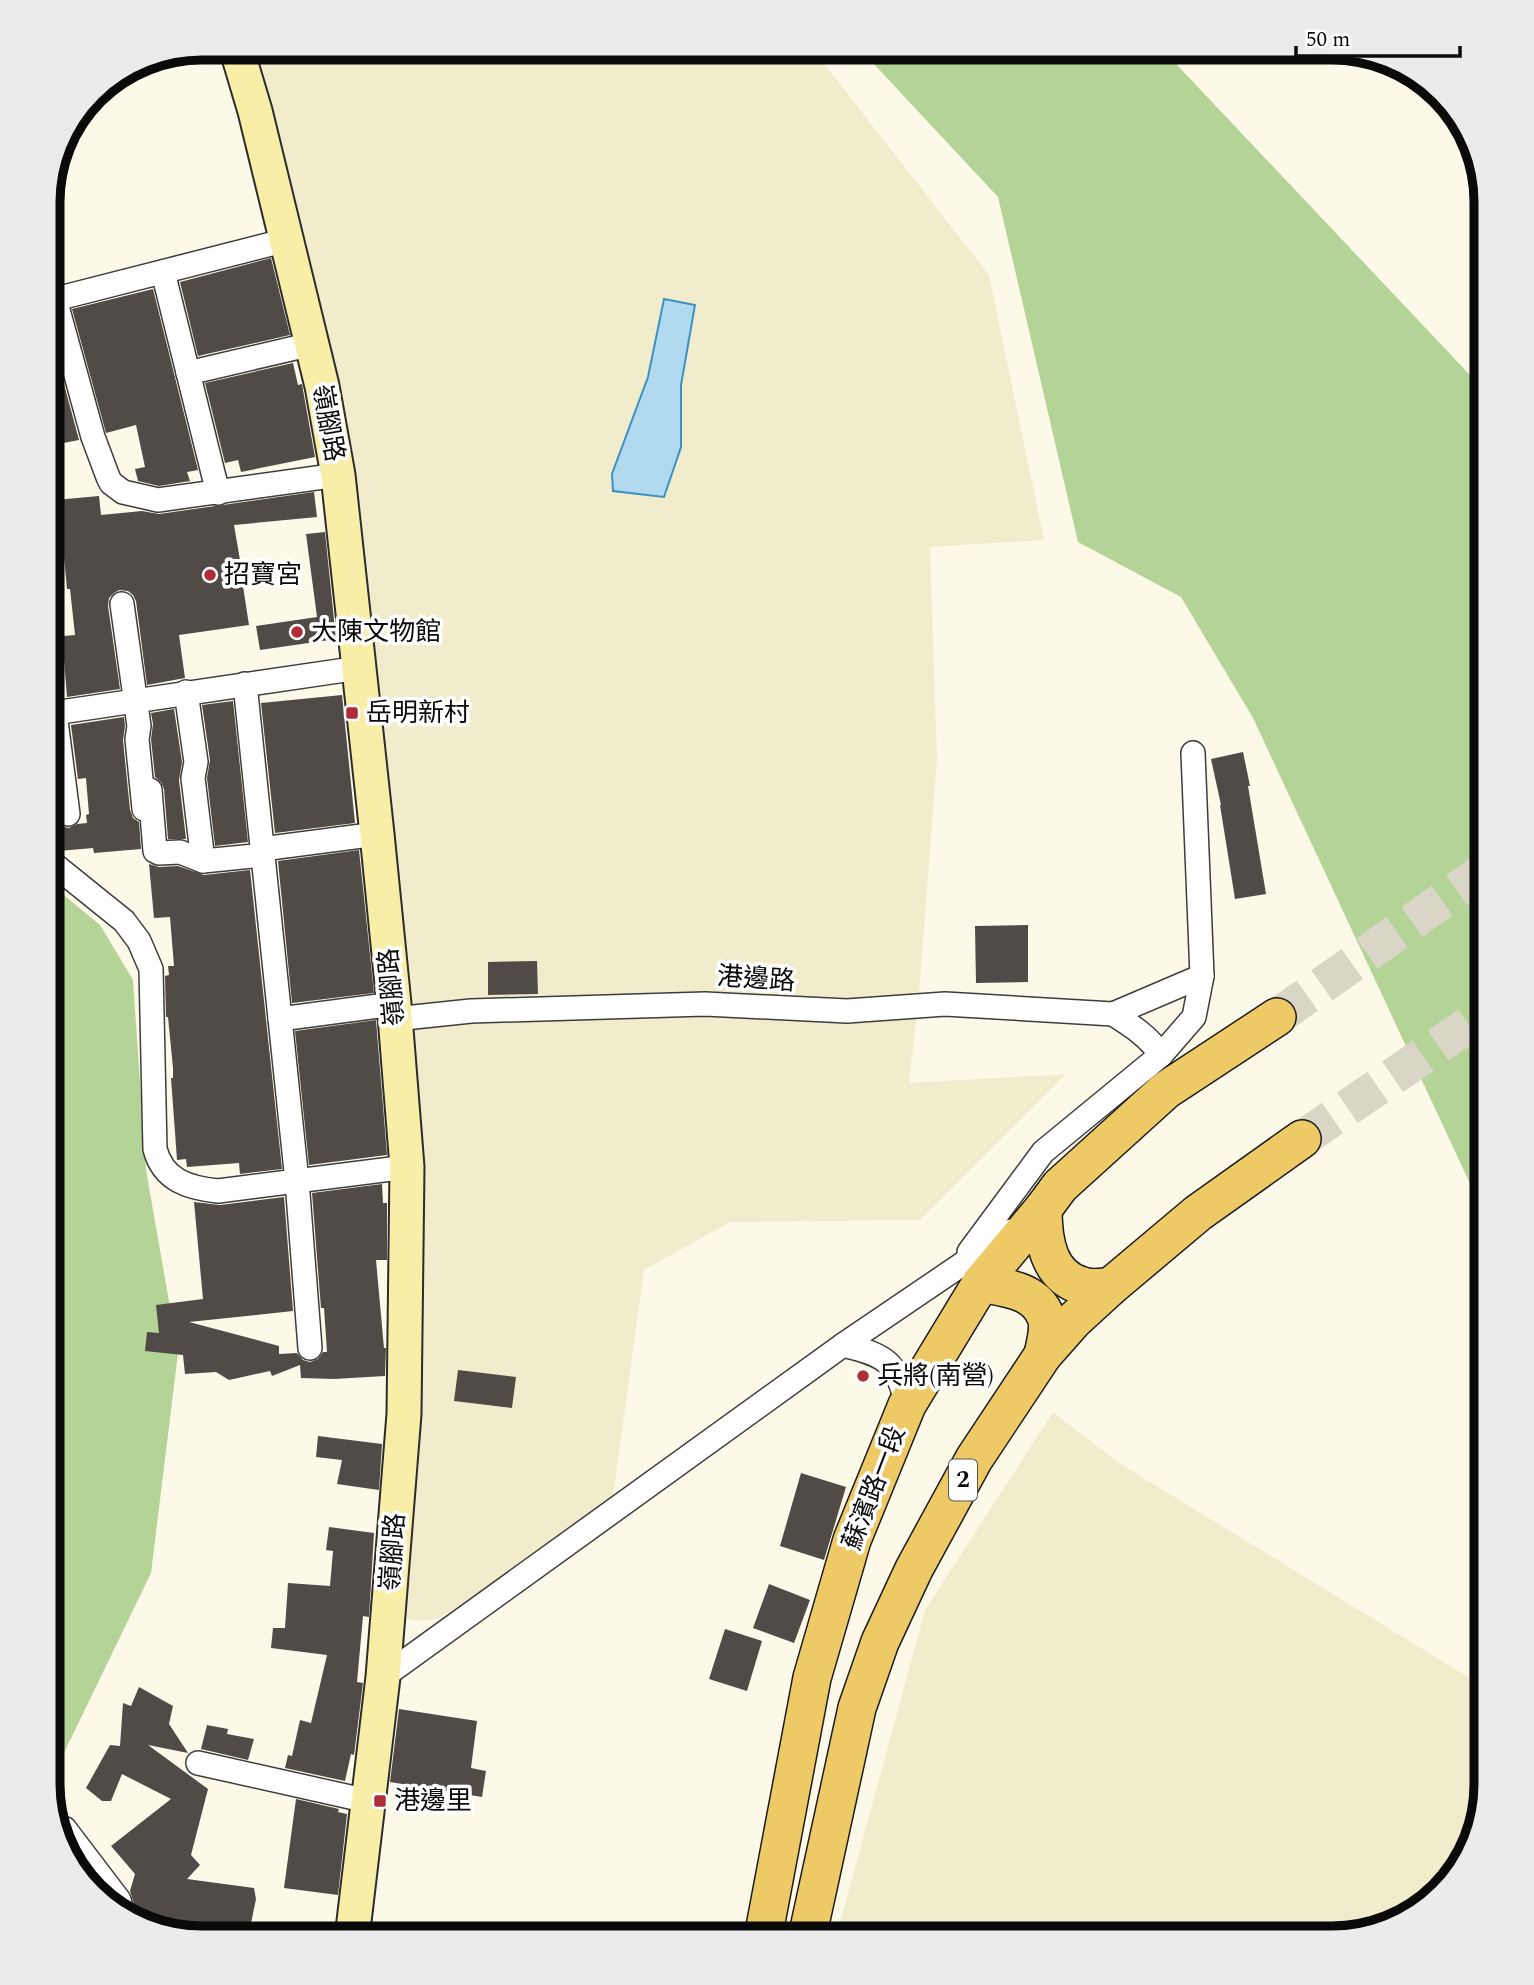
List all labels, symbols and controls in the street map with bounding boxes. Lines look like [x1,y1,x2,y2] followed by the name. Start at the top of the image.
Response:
[1296,14,1460,58] scale bar
[1306,24,1350,56] text: 50 m
[302,381,354,465] street label: 嶺腳路
[224,555,302,595] place label: 招寶宮
[202,567,218,583] marker: 招寶宮
[311,612,441,652] place label: 大陳文物館
[289,624,305,640] marker: 大陳文物館
[366,693,470,733] place label: 岳明新村
[344,705,360,721] marker: 岳明新村
[369,946,415,1028] street label: 嶺腳路
[716,956,796,1002] street label: 港邊路
[877,1356,994,1396] place label: 兵將(南營)
[855,1368,871,1384] marker: 兵將(南營)
[832,1420,916,1556] street label: 蘇濱路一段
[949,1460,977,1500] road number: 2
[370,1512,416,1592] street label: 嶺腳路
[394,1781,472,1821] place label: 港邊里
[372,1793,388,1809] marker: 港邊里

